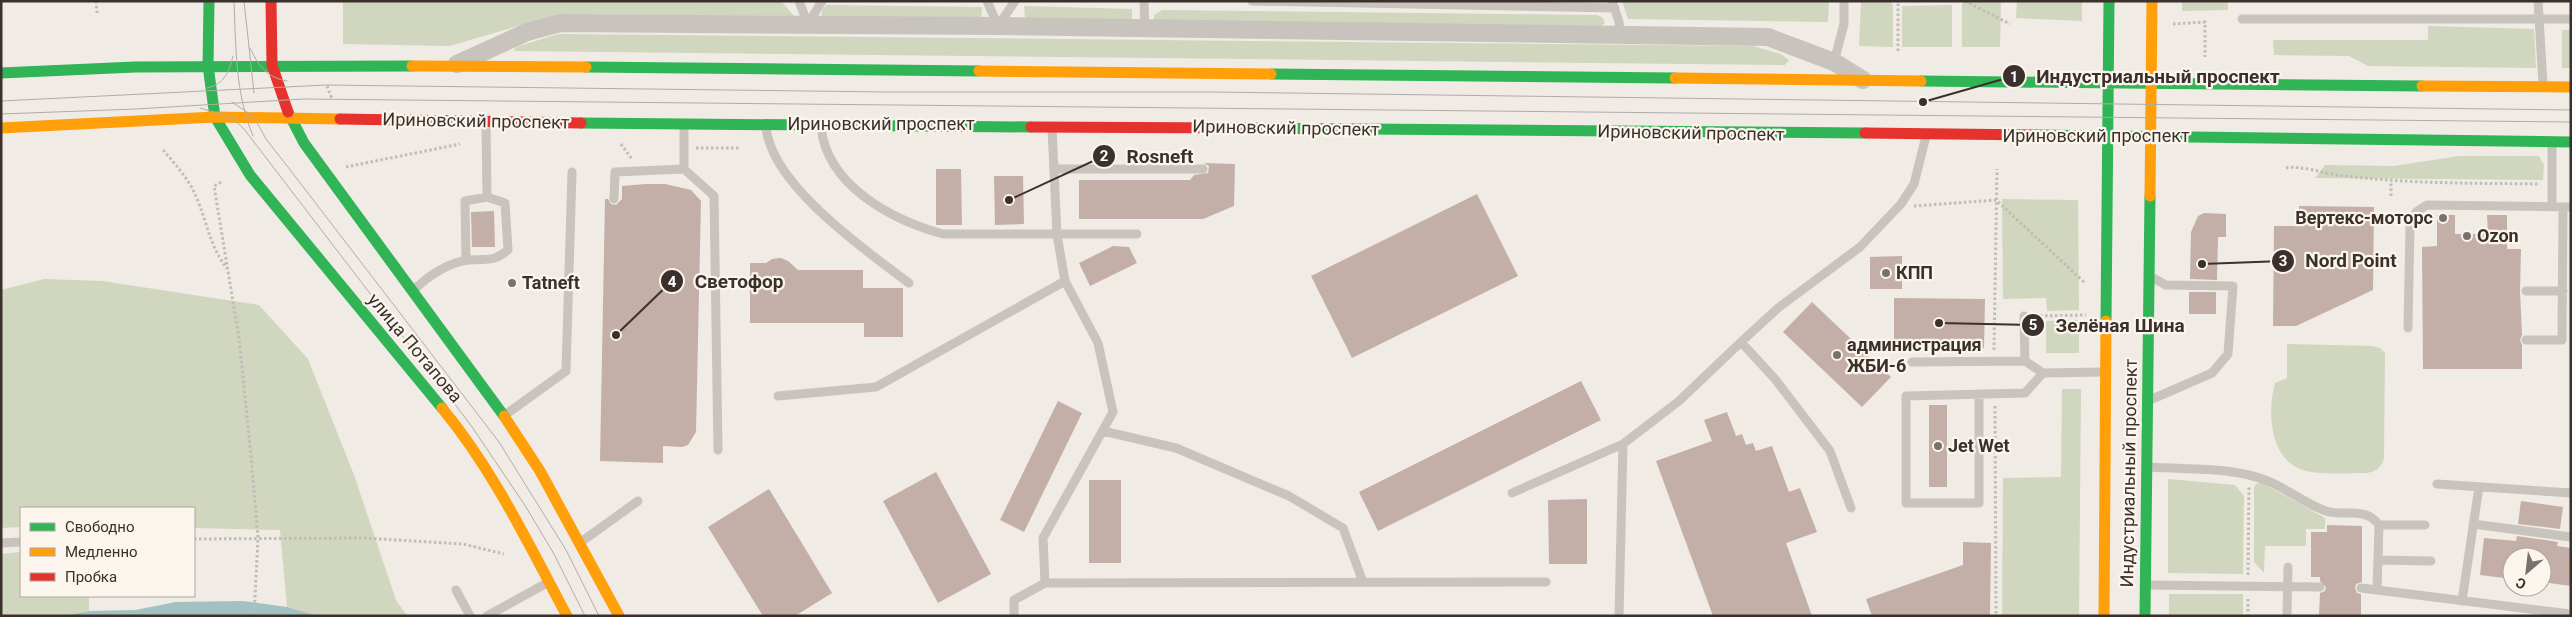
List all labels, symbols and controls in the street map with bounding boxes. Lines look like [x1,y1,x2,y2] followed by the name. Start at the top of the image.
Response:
[2002,59,2290,93] callout: Индустриальный проспект
[2036,65,2280,88] text: Индустриальный проспект
[2010,68,2018,86] text: 1
[382,108,570,133] street label: Ириновский проспект
[787,113,975,134] street label: Ириновский проспект
[1192,115,1380,140] street label: Ириновский проспект
[1597,120,1785,145] street label: Ириновский проспект
[2002,125,2190,146] street label: Ириновский проспект
[1091,139,1203,173] callout: Rosneft
[1127,145,1194,168] text: Rosneft
[1100,147,1109,165] text: 2
[2295,207,2433,228] place label: Вертекс-моторс
[2437,212,2449,224] marker: Вертекс-моторс
[2477,225,2519,246] place label: Ozon
[2461,230,2473,242] marker: Ozon
[2270,244,2407,278] callout: Nord Point
[2305,249,2397,272] text: Nord Point
[2279,252,2287,270] text: 3
[1896,262,1933,283] place label: КПП
[660,264,794,298] callout: Светофор
[1880,267,1892,279] marker: КПП
[695,270,784,293] text: Светофор
[522,272,580,293] place label: Tatneft
[668,273,677,291] text: 4
[506,277,518,289] marker: Tatneft
[364,289,467,406] street label: улица Потапова
[2020,308,2194,342] callout: Зелёная Шина
[2055,314,2185,337] text: Зелёная Шина
[2029,316,2037,334] text: 5
[1847,334,1982,376] place label: администрация ЖБИ-6
[1831,349,1843,361] marker: администрация ЖБИ-6
[2116,358,2141,588] street label: Индустриальный проспект
[1948,435,2010,456] place label: Jet Wet
[1932,440,1944,452] marker: Jet Wet
[20,507,195,597] legend
[65,518,134,536] text: Свободно
[65,543,138,561] text: Медленно
[2502,547,2552,597] north arrow
[65,568,117,586] text: Пробка
[2513,574,2529,593] text: С

